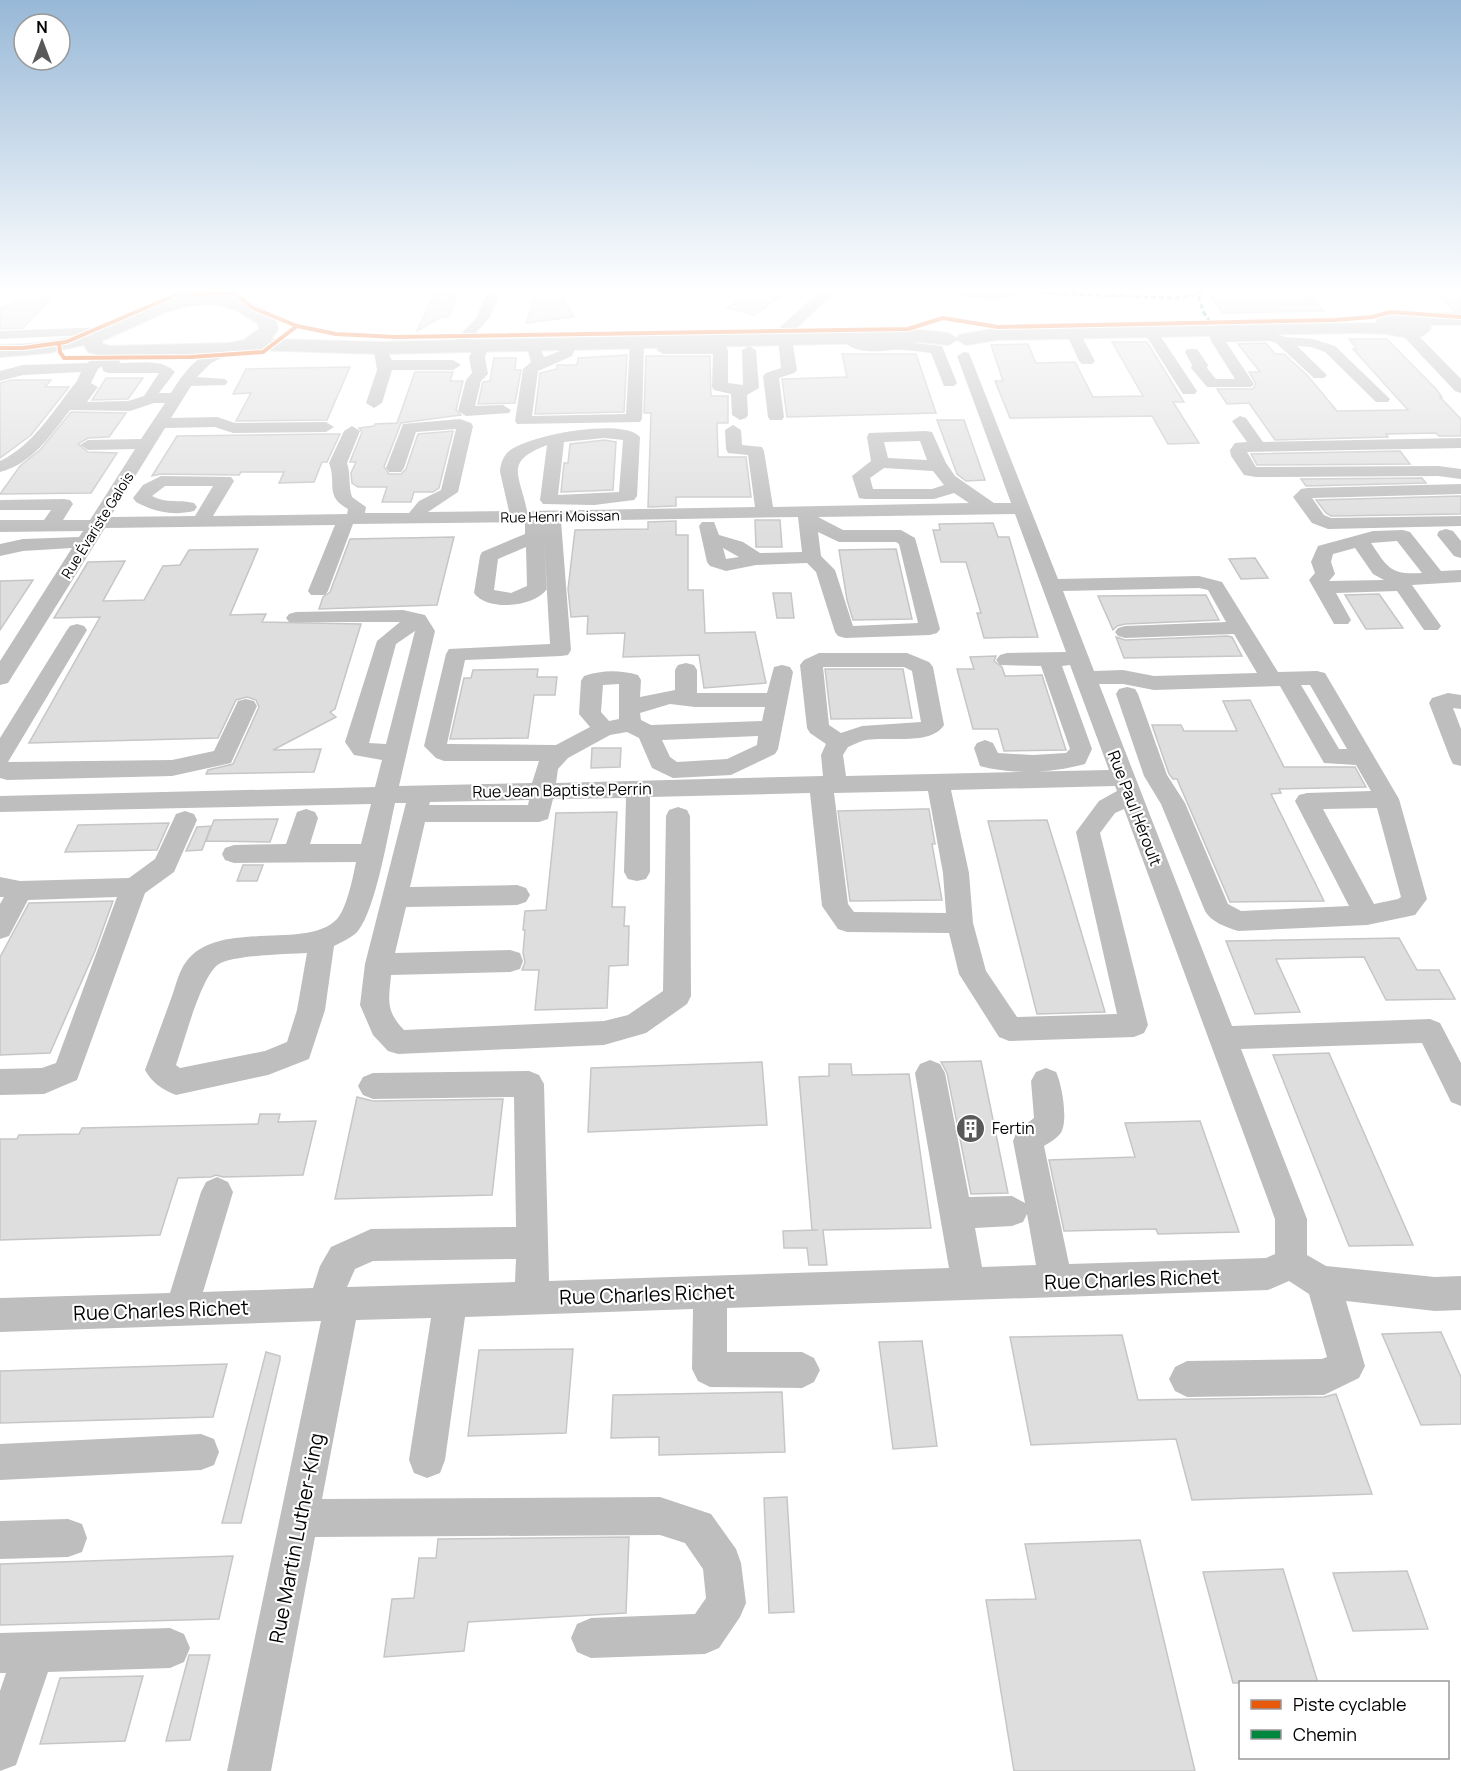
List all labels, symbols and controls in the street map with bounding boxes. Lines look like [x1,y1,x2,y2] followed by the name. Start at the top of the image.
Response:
[12,12,72,72] north arrow
[36,16,48,38] text: N
[57,468,137,582] street label: Rue Évariste Galois
[500,505,620,527] street label: Rue Henri Moissan
[1103,747,1167,869] street label: Rue Paul Héroult
[472,777,652,803] street label: Rue Jean Baptiste Perrin
[955,1112,987,1144] building icon: Fertin
[992,1117,1035,1139] place label: Fertin
[1044,1262,1220,1296] street label: Rue Charles Richet
[559,1277,735,1311] street label: Rue Charles Richet
[73,1293,249,1327] street label: Rue Charles Richet
[262,1431,330,1645] street label: Rue Martin Luther-King
[1239,1681,1449,1759] legend
[1293,1692,1407,1716] text: Piste cyclable
[1293,1722,1357,1746] text: Chemin

